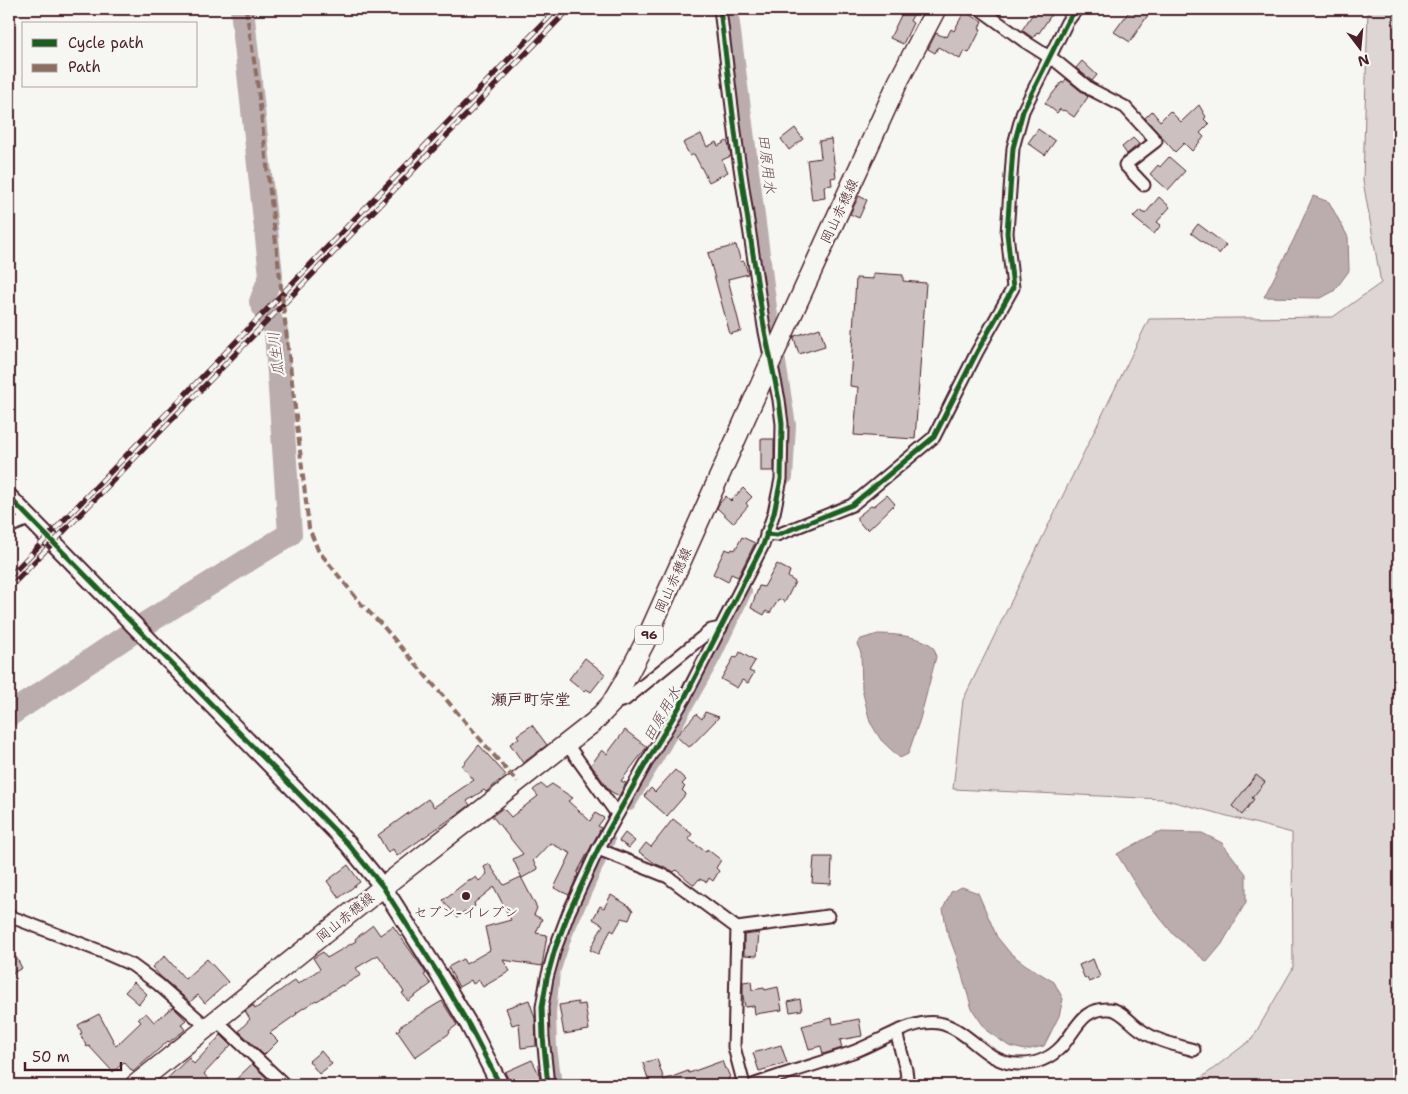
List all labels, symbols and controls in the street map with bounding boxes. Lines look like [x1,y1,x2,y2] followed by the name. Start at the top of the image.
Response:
[22,22,198,88] legend
[1336,22,1386,72] north arrow
[68,33,144,53] text: Cycle path
[1356,50,1371,71] text: N
[68,57,101,77] text: Path
[753,133,781,195] water label: 田原用水
[816,175,862,247] street label: 岡山赤穂線
[263,330,289,378] water label: 瓜生川
[651,544,695,616] street label: 岡山赤穂線
[635,626,663,644] road number: 96
[638,683,686,745] water label: 田原用水
[491,689,571,710] district label: 瀬戸町宗堂
[312,888,378,946] street label: 岡山赤穂線
[460,890,472,902] marker: セブン-イレブン
[414,903,518,921] place label: セブン-イレブン
[25,1039,121,1071] scale bar
[32,1047,70,1067] text: 50 m

